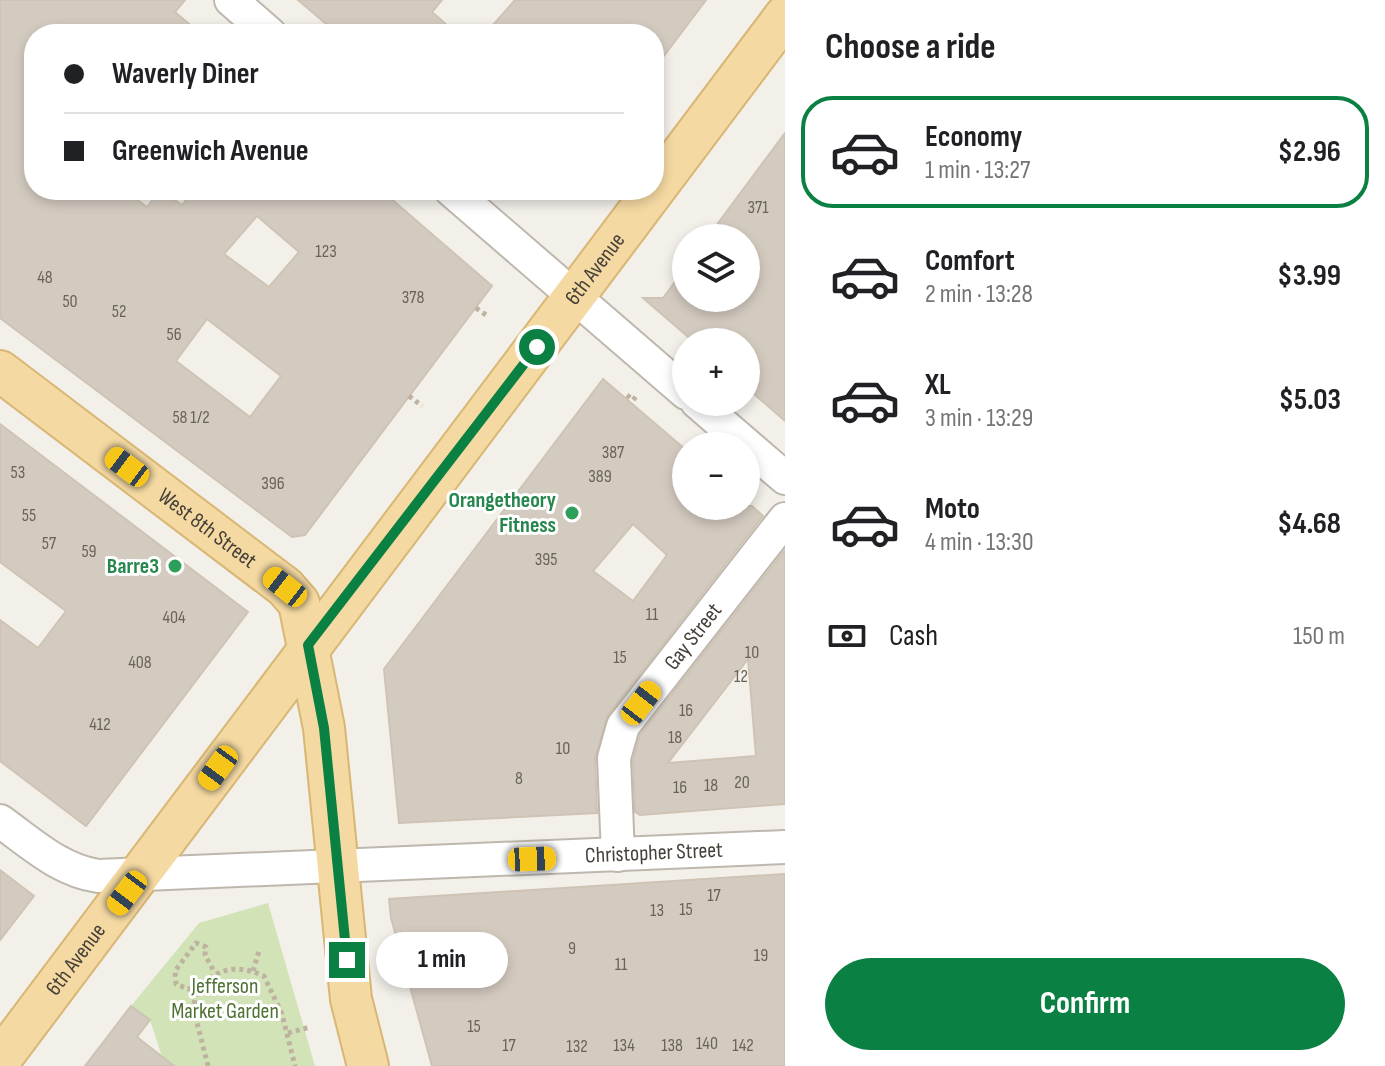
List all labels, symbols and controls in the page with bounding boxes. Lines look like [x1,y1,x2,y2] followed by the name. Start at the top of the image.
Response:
[825,26,996,69] text: Choose a ride
[112,56,259,92] text: Waverly Diner
[829,116,901,188] icon: car
[925,119,1022,155] text: Economy
[112,133,309,169] text: Greenwich Avenue
[1278,134,1341,170] text: $2.96
[925,155,1030,186] text: 1 min · 13:27
[747,197,769,218] house number: 371
[672,224,760,520] map controls
[672,224,760,312] button: layers
[559,227,631,310] street label: 6th Avenue
[829,240,901,312] icon: car
[315,241,337,262] house number: 123
[925,243,1015,279] text: Comfort
[1277,258,1341,294] text: $3.99
[37,267,53,288] house number: 48
[925,279,1033,310] text: 2 min · 13:28
[402,287,424,308] house number: 378
[62,291,78,312] house number: 50
[112,301,126,322] house number: 52
[166,324,182,345] house number: 56
[672,328,760,416] button: +
[519,329,555,365] route start
[829,364,901,436] icon: car
[925,367,951,403] text: XL
[1279,382,1341,418] text: $5.03
[925,403,1033,434] text: 3 min · 13:29
[172,407,210,428] house number: 58 1/2
[672,432,760,520] button: −
[602,442,625,463] house number: 387
[101,443,153,491] car
[11,462,25,483] house number: 53
[588,466,612,487] house number: 389
[261,473,285,494] house number: 396
[153,482,262,574] street label: West 8th Street
[449,487,556,539] place label: Orangetheory Fitness
[829,488,901,560] icon: car
[925,491,980,527] text: Moto
[563,504,581,522] marker: Orangetheory Fitness
[22,505,36,526] house number: 55
[1277,506,1341,542] text: $4.68
[925,527,1034,558] text: 4 min · 13:30
[42,533,57,554] house number: 57
[81,541,97,562] house number: 59
[535,549,557,570] house number: 395
[107,553,159,580] place label: Barre3
[166,557,184,575] marker: Barre3
[259,563,311,611] car
[658,597,728,675] street label: Gay Street
[646,604,659,625] house number: 11
[162,607,186,628] house number: 404
[825,614,869,658] icon: cash
[889,618,938,654] text: Cash
[1293,621,1345,652] text: 150 m
[745,642,759,663] house number: 10
[613,647,627,668] house number: 15
[128,652,152,673] house number: 408
[734,666,748,687] house number: 12
[617,677,665,729] car
[679,700,693,721] house number: 16
[89,714,111,735] house number: 412
[668,727,682,748] house number: 18
[556,738,570,759] house number: 10
[194,742,242,794] car
[515,768,523,789] house number: 8
[734,772,750,793] house number: 20
[704,775,718,796] house number: 18
[673,777,687,798] house number: 16
[585,836,724,869] street label: Christopher Street
[508,846,556,872] car
[103,867,151,919] car
[707,885,722,906] house number: 17
[679,899,693,920] house number: 15
[650,900,664,921] house number: 13
[40,918,111,1001] street label: 6th Avenue
[375,932,507,988] callout: 1 min
[568,938,576,959] house number: 9
[329,942,365,978] route end
[418,944,466,975] text: 1 min
[754,945,768,966] house number: 19
[615,954,628,975] house number: 11
[825,958,1345,1050] button: Confirm
[171,973,279,1025] park label: Jefferson Market Garden
[467,1016,481,1037] house number: 15
[696,1033,718,1054] house number: 140
[502,1035,517,1056] house number: 17
[613,1035,635,1056] house number: 134
[661,1035,683,1056] house number: 138
[732,1035,754,1056] house number: 142
[566,1036,588,1057] house number: 132

